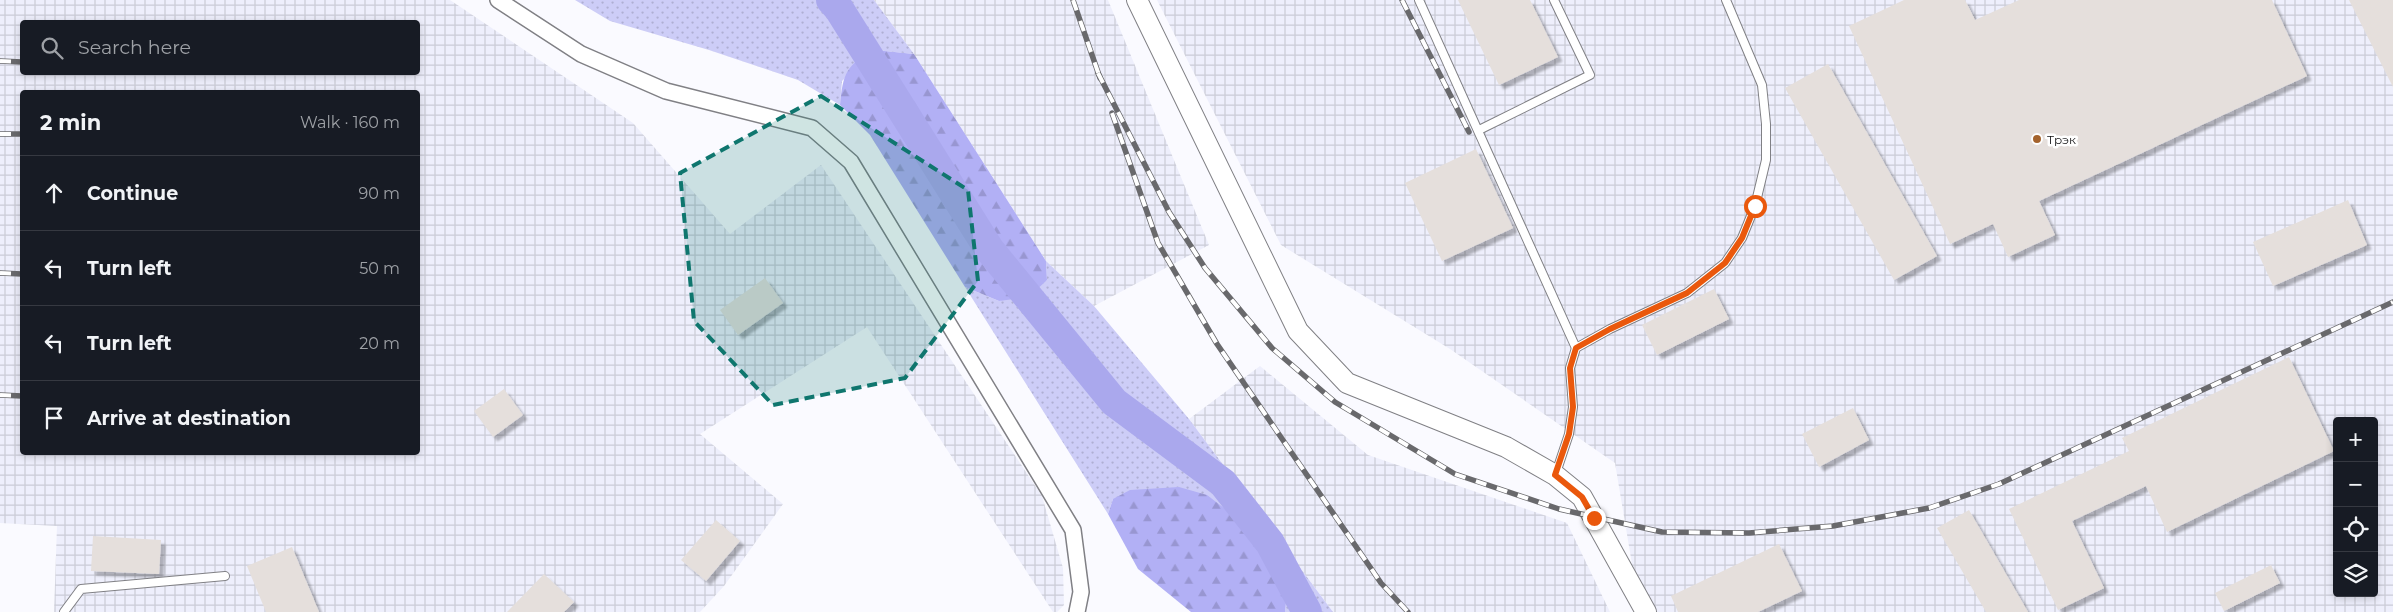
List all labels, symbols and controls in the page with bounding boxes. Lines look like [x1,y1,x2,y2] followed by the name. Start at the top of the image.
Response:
[20,20,420,75] search box
[38,34,66,62] icon: search
[78,36,191,59] text: Search here
[40,110,101,135] text: 2 min
[300,113,400,132] text: Walk · 160 m
[2047,132,2076,147] place label: Трэк
[2031,133,2043,145] marker: Трэк
[40,179,68,207] icon: ahead
[87,182,178,205] text: Continue
[358,184,400,203] text: 90 m
[1744,195,1767,218] route start
[40,254,68,282] icon: left
[87,257,172,280] text: Turn left
[359,259,400,278] text: 50 m
[40,329,68,357] icon: left
[87,332,172,355] text: Turn left
[359,334,400,353] text: 20 m
[40,404,68,432] icon: arrive
[87,407,291,430] text: Arrive at destination
[2333,417,2378,597] map controls
[2333,417,2378,462] button: +
[2333,462,2378,507] button: −
[1583,507,1606,530] route end
[2333,507,2378,552] button: locate
[2333,552,2378,597] button: layers

